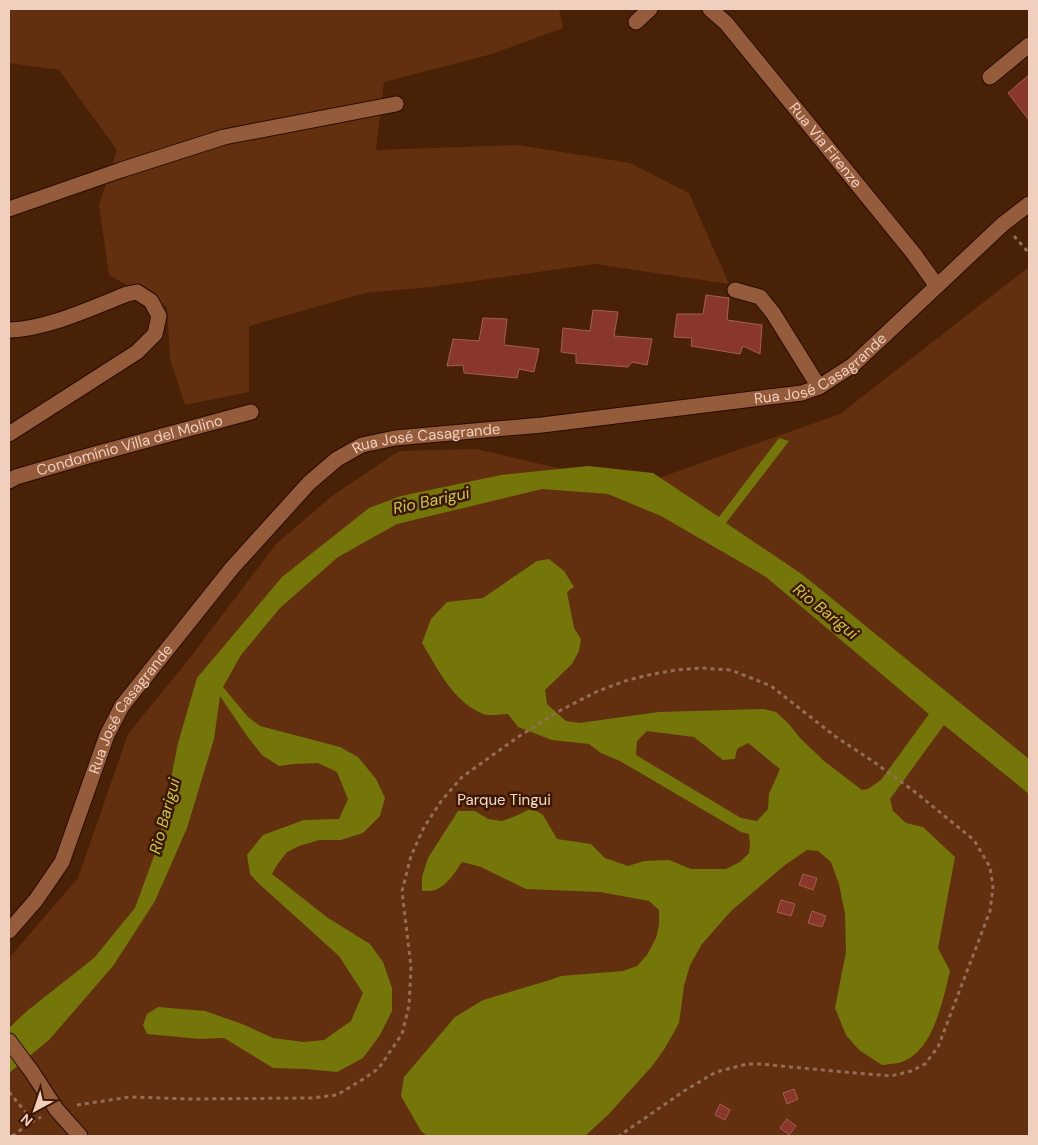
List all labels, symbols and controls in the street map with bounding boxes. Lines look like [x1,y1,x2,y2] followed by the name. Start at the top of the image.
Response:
[785,98,866,192] street label: Rua Via Firenze
[753,328,891,409] street label: Rua José Casagrande
[34,410,225,481] street label: Condomínio Villa del Molino
[348,419,501,459] street label: Rua José Casagrande
[391,482,472,519] water label: Rio Barigui
[789,579,863,645] water label: Rio Barigui
[84,640,177,777] street label: Rua José Casagrande
[144,775,185,856] water label: Rio Barigui
[457,790,551,810] park label: Parque Tingui
[10,1085,60,1135] north arrow
[17,1110,36,1130] text: N

